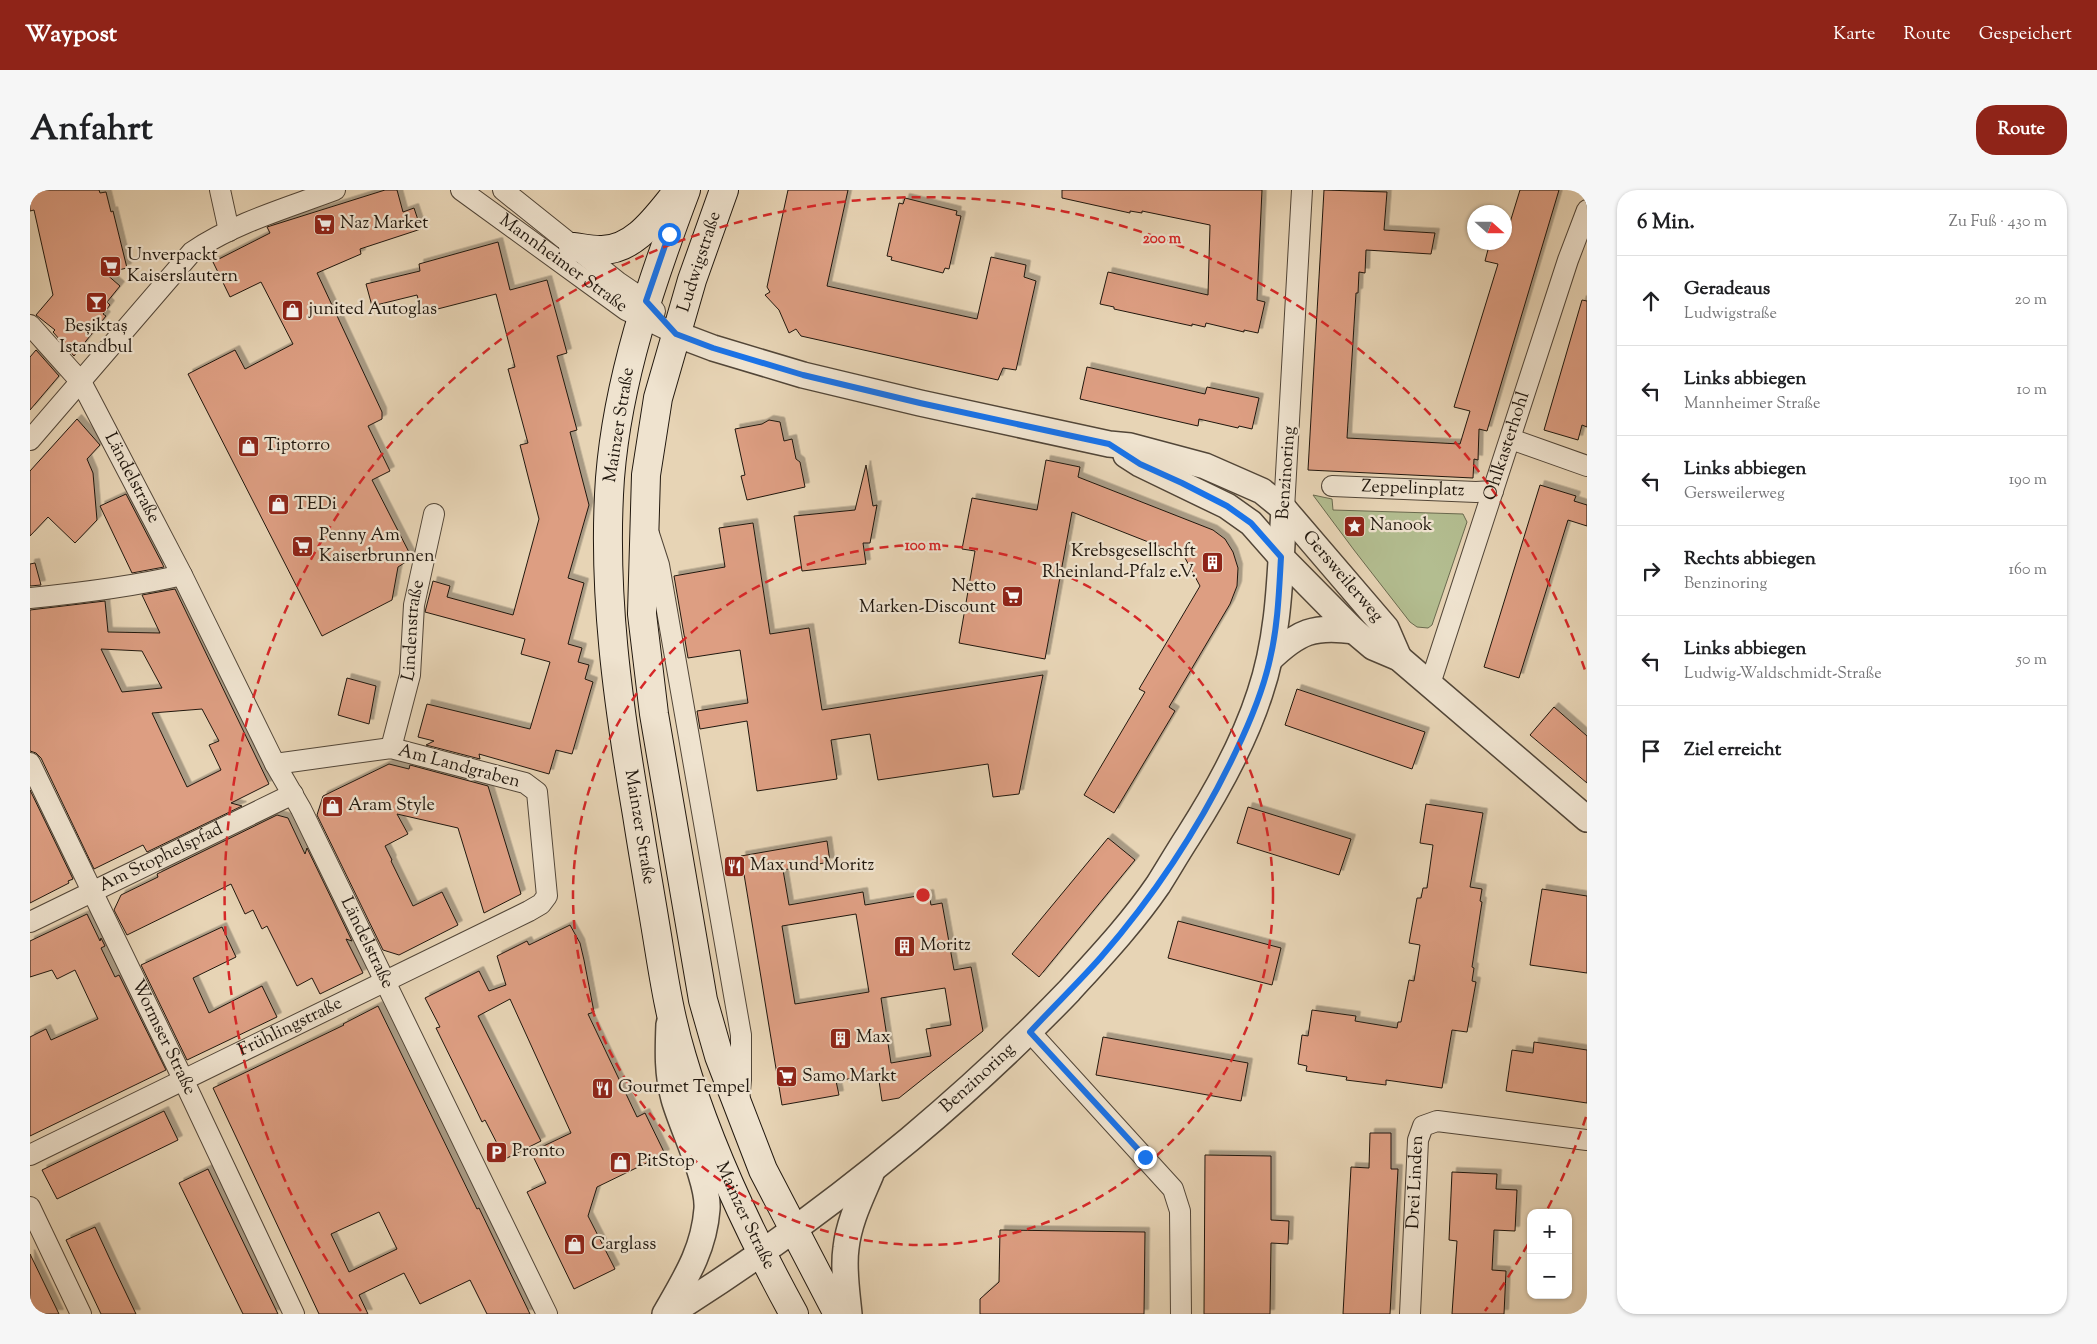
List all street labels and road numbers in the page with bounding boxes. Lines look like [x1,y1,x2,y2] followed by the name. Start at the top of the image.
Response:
[493,208,633,320] street label: Mannheimer Straße
[671,208,729,316] street label: Ludwigstraße
[598,366,642,484] street label: Mainzer Straße
[1477,388,1537,504] street label: Ohlkasterhohl
[1271,425,1303,521] street label: Benzinoring
[97,428,166,528] street label: Ländelstraße
[1361,474,1465,505] street label: Zeppelinplatz
[1295,525,1389,629] street label: Gersweilerweg
[396,578,432,684] street label: Lindenstraße
[395,738,523,796] street label: Am Landgraben
[617,768,661,887] street label: Mainzer Straße
[95,817,228,899] street label: Am Stophelspfad
[333,893,400,993] street label: Ländelstraße
[124,975,202,1100] street label: Wormser Straße
[234,991,347,1064] street label: Frühlingstraße
[935,1038,1022,1120] street label: Benzinoring
[1401,1134,1431,1230] street label: Drei Linden
[708,1158,781,1274] street label: Mainzer Straße

